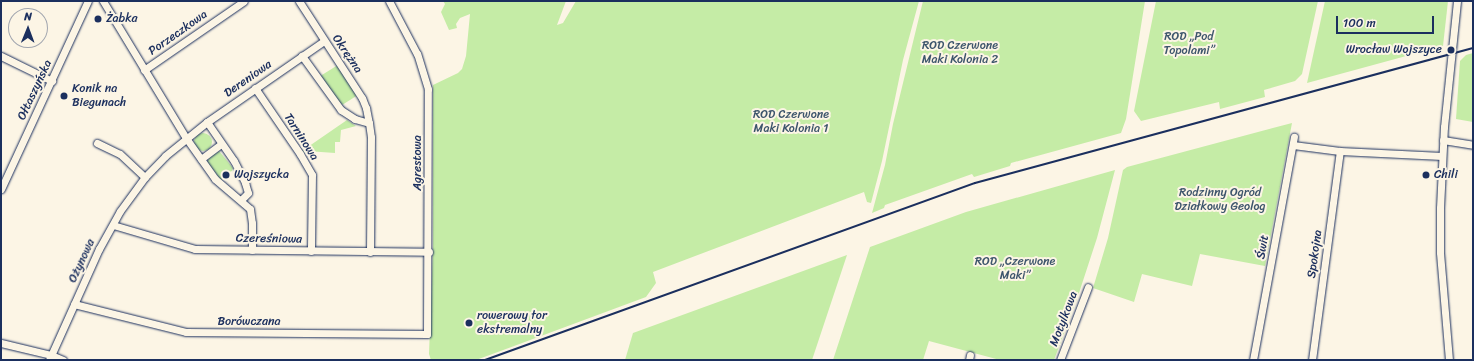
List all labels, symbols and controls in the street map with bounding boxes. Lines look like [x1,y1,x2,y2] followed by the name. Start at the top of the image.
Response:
[24,7,32,26] text: N
[146,7,210,59] street label: Porzeczkowa
[8,8,48,48] north arrow
[1338,8,1436,34] scale bar
[106,12,138,26] place label: Żabka
[1343,12,1376,34] text: 100 m
[93,14,103,24] marker: Żabka
[1164,30,1214,58] park label: ROD „Pod Topolami”
[329,32,365,76] street label: Okrężna
[921,39,999,67] park label: ROD Czerwone Maki Kolonia 2
[1346,43,1442,57] place label: Wrocław Wojszyce
[1445,44,1457,56] marker: Wrocław Wojszyce
[221,57,275,101] street label: Dereniowa
[15,58,55,122] street label: Ołtaszyńska
[72,82,126,110] place label: Konik na Biegunach
[59,91,69,101] marker: Konik na Biegunach
[753,108,829,136] park label: ROD Czerwone Maki Kolonia 1
[281,111,321,163] street label: Tarninowa
[411,135,425,191] street label: Agrestowa
[234,168,289,182] place label: Wojszycka
[1434,168,1458,182] place label: Chili
[221,170,231,180] marker: Wojszycka
[1421,170,1431,180] marker: Chili
[1174,186,1266,214] park label: Rodzinny Ogród Działkowy Geolog
[1304,229,1326,279] street label: Spokojna
[236,231,302,247] street label: Czereśniowa
[1254,234,1272,260] street label: Świt
[66,237,98,285] street label: Ożynowa
[974,255,1056,283] park label: ROD „Czerwone Maki”
[1047,290,1081,348] street label: Motylkowa
[477,309,547,337] place label: rowerowy tor ekstremalny
[217,315,281,329] street label: Borówczana
[464,318,474,328] marker: rowerowy tor ekstremalny

